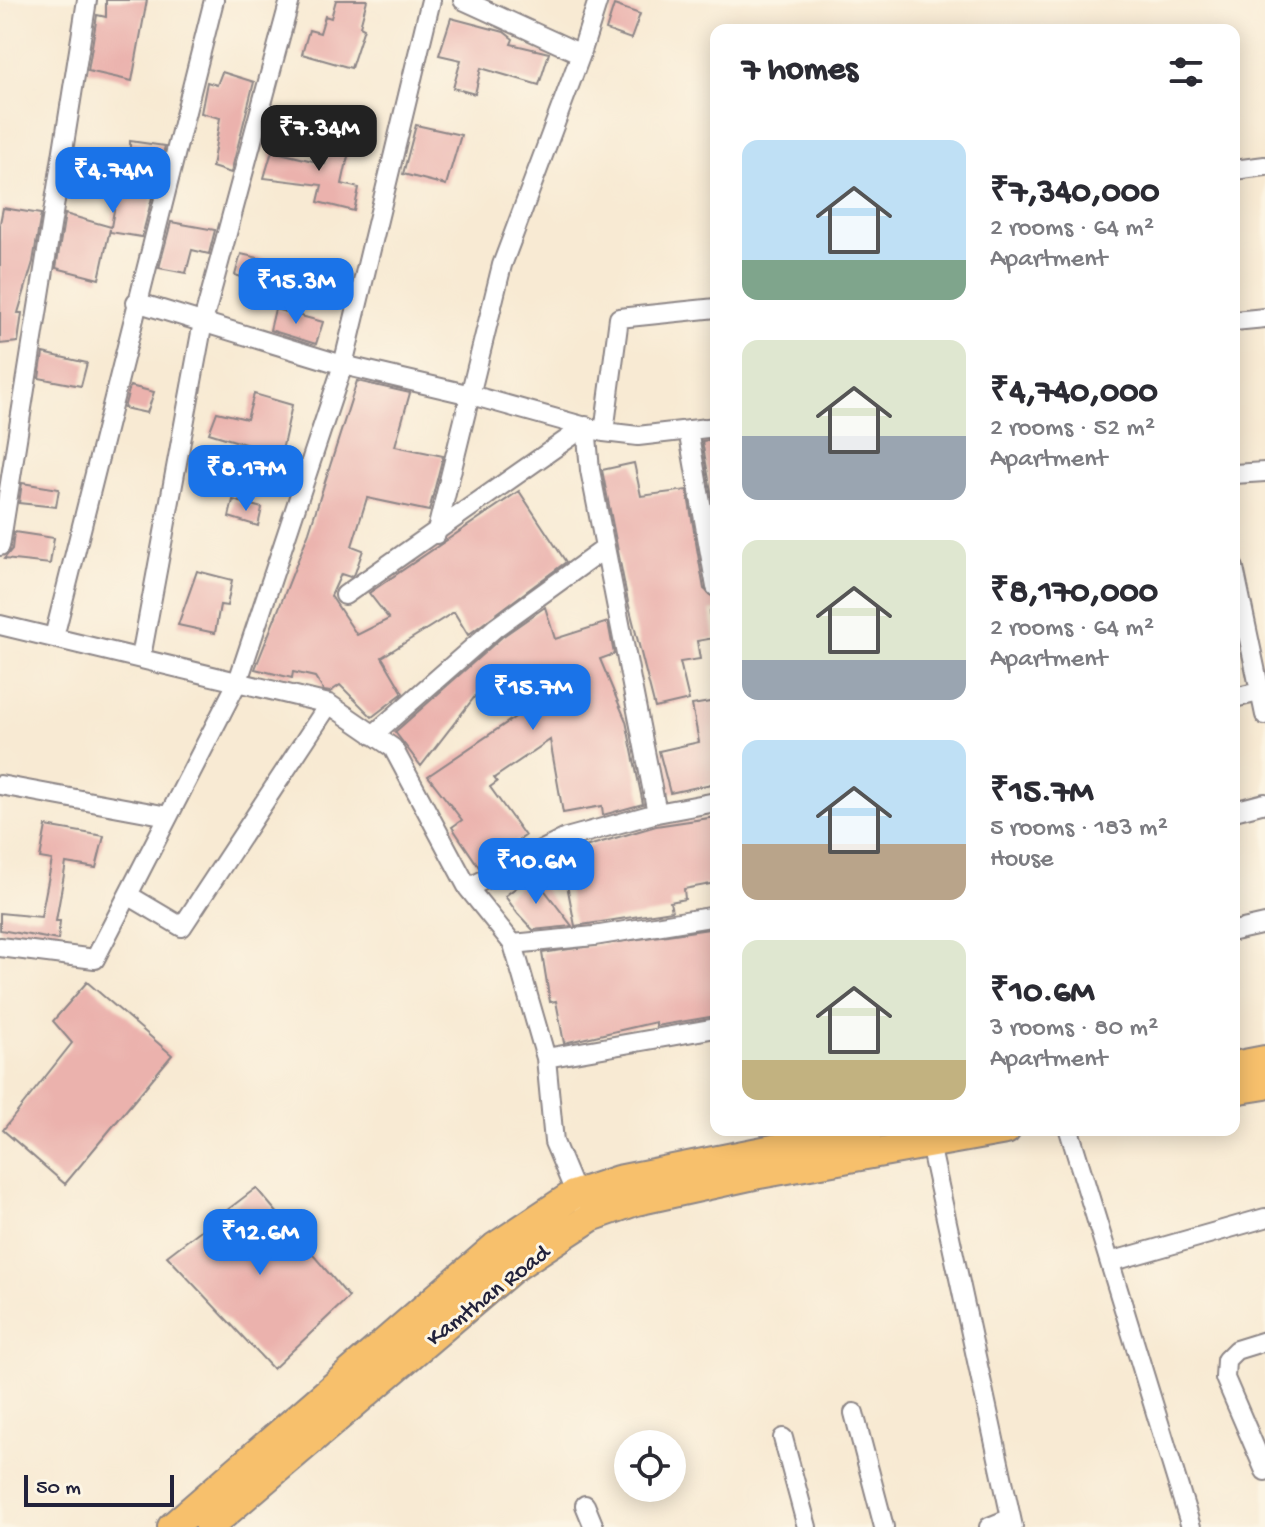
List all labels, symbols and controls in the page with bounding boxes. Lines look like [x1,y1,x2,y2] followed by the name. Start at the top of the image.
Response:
[1164,50,1208,94] icon: filters
[742,52,858,92] text: 7 homes
[254,105,384,173] pin: ₹7.34M
[279,115,359,146] text: ₹7.34M
[48,147,178,215] pin: ₹4.74M
[73,157,153,188] text: ₹4.74M
[806,172,902,268] icon: home
[990,174,1159,214] text: ₹7,340,000
[990,214,1154,245] text: 2 rooms · 64 m²
[990,245,1107,276] text: Apartment
[231,258,361,326] pin: ₹15.3M
[257,268,335,299] text: ₹15.3M
[806,372,902,468] icon: home
[990,374,1158,414] text: ₹4,740,000
[990,414,1155,445] text: 2 rooms · 52 m²
[181,445,311,513] pin: ₹8.17M
[990,445,1107,476] text: Apartment
[206,455,286,486] text: ₹8.17M
[806,572,902,668] icon: home
[990,574,1158,614] text: ₹8,170,000
[990,614,1154,645] text: 2 rooms · 64 m²
[990,645,1107,676] text: Apartment
[468,664,598,732] pin: ₹15.7M
[494,674,572,705] text: ₹15.7M
[806,772,902,868] icon: home
[990,774,1093,814] text: ₹15.7M
[990,814,1168,845] text: 5 rooms · 183 m²
[471,838,601,906] pin: ₹10.6M
[990,845,1054,876] text: House
[496,848,576,879] text: ₹10.6M
[806,972,902,1068] icon: home
[990,974,1094,1014] text: ₹10.6M
[990,1014,1158,1045] text: 3 rooms · 80 m²
[990,1045,1107,1076] text: Apartment
[195,1209,325,1277] pin: ₹12.6M
[221,1219,299,1250] text: ₹12.6M
[421,1238,558,1354] street label: Kamthan Road
[614,1430,686,1502] map controls
[614,1430,686,1502] button: locate
[24,1471,174,1507] scale bar
[36,1476,81,1502] text: 50 m

